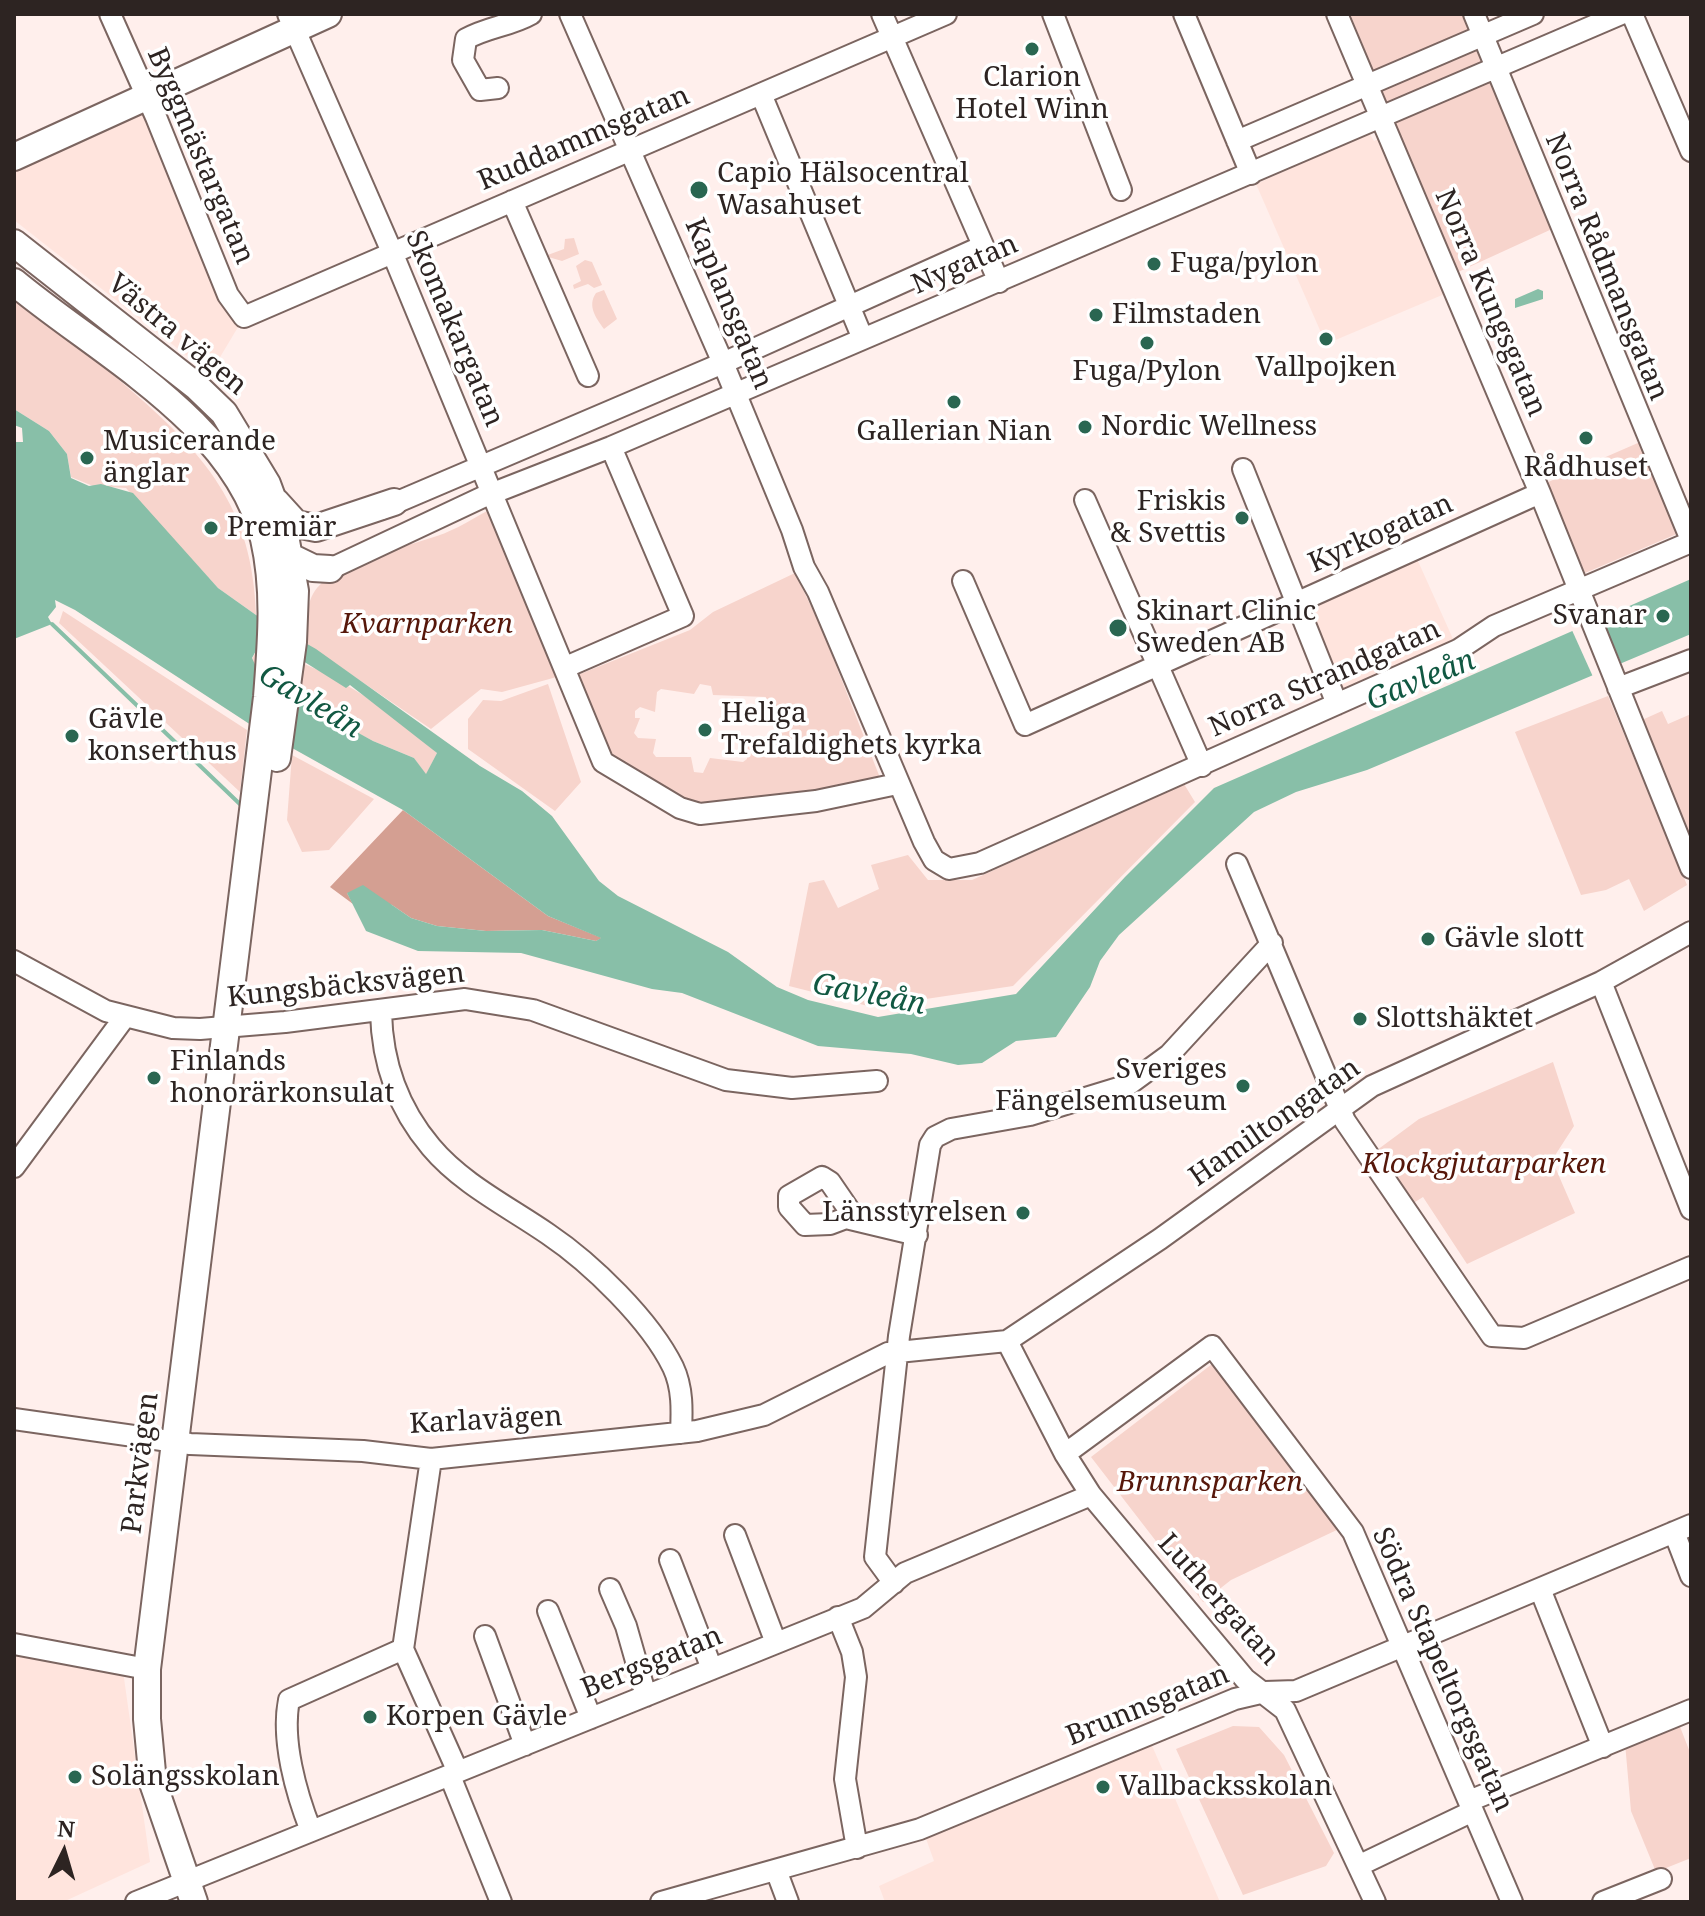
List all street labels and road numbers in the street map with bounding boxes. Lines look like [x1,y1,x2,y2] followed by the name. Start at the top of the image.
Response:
[139,43,261,269] street label: Byggmästargatan
[473,79,695,199] street label: Ruddammsgatan
[1537,129,1675,405] street label: Norra Rådmansgatan
[1427,184,1553,422] street label: Norra Kungsgatan
[677,214,779,394] street label: Kaplansgatan
[398,226,510,432] street label: Skomakargatan
[907,228,1023,302] street label: Nygatan
[101,267,253,403] street label: Västra vägen
[1304,487,1458,581] street label: Kyrkogatan
[1204,613,1446,745] street label: Norra Strandgatan
[226,957,466,1015] street label: Kungsbäcksvägen
[1183,1052,1367,1194] street label: Hamiltongatan
[116,1390,166,1536] street label: Parkvägen
[409,1400,563,1442] street label: Karlavägen
[1364,1523,1520,1817] street label: Södra Stapeltorgsgatan
[1150,1527,1286,1673] street label: Luthergatan
[577,1620,727,1706] street label: Bergsgatan
[1062,1658,1234,1754] street label: Brunnsgatan

